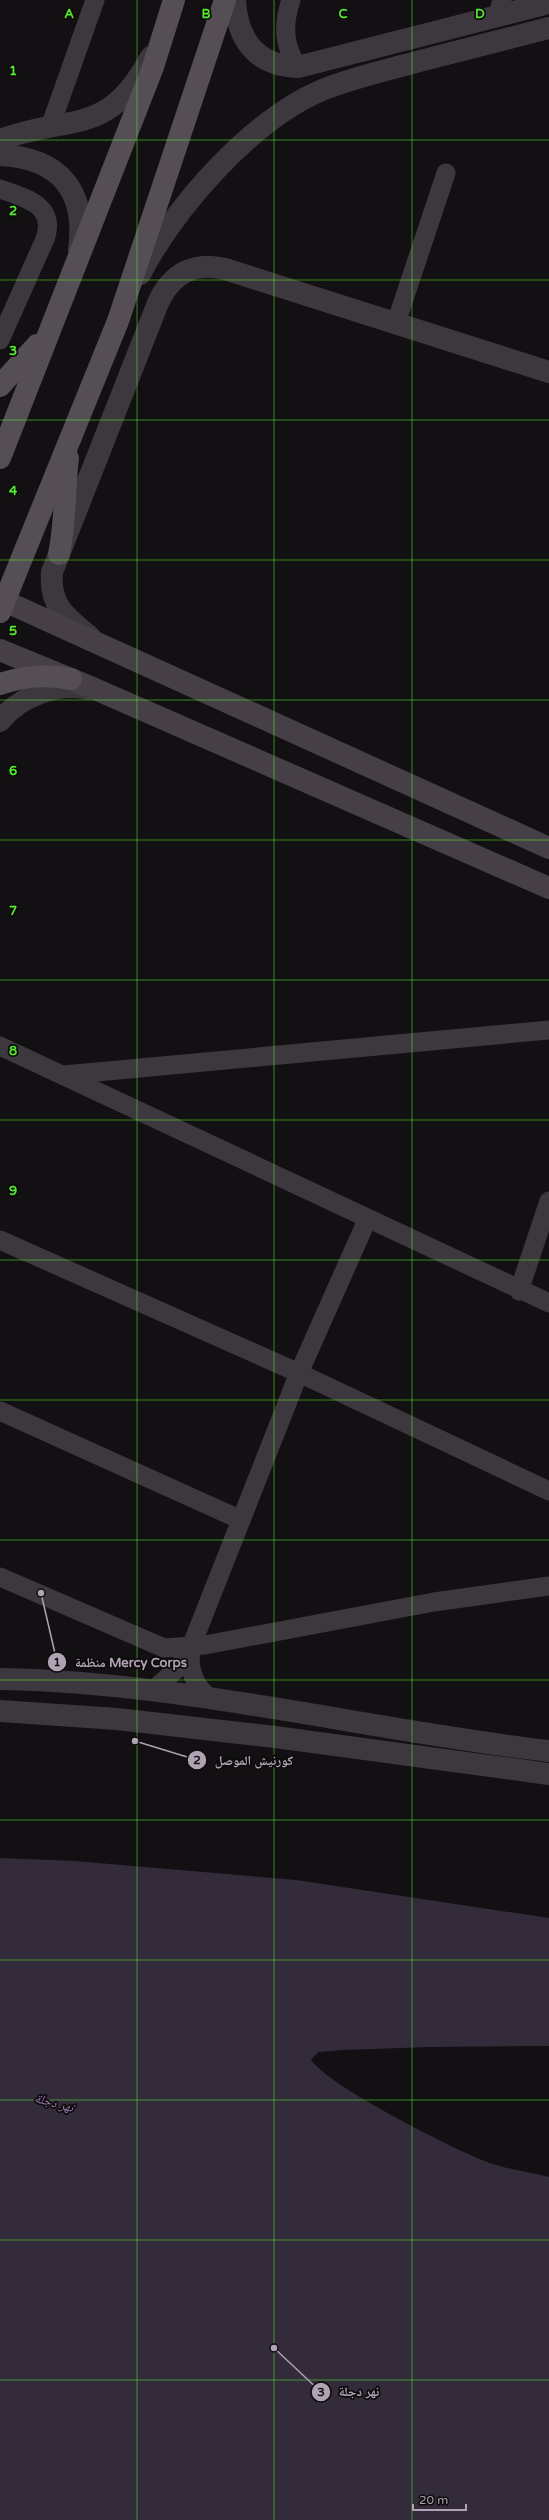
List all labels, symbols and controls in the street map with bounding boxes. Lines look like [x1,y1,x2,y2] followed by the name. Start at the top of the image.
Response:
[64,6,74,22] text: A
[201,6,211,22] text: B
[338,6,348,22] text: C
[475,6,485,22] text: D
[9,63,17,79] text: 1
[9,203,17,219] text: 2
[9,343,17,359] text: 3
[9,483,18,499] text: 4
[9,623,17,639] text: 5
[9,763,17,779] text: 6
[9,903,17,919] text: 7
[9,1043,17,1059] text: 8
[9,1183,17,1199] text: 9
[47,1650,195,1675] callout: منظمة Mercy Corps
[53,1655,61,1669] text: 1
[75,1655,187,1671] text: منظمة Mercy Corps
[187,1748,301,1773] callout: كورنيش الموصل
[193,1753,201,1767] text: 2
[215,1753,294,1769] text: كورنيش الموصل
[33,2090,78,2116] water label: نهر دجلة
[311,2379,387,2404] callout: نهر دجلة
[339,2384,380,2400] text: نهر دجلة
[317,2385,325,2399] text: 3
[413,2486,466,2512] scale bar
[419,2493,448,2507] text: 20 m

